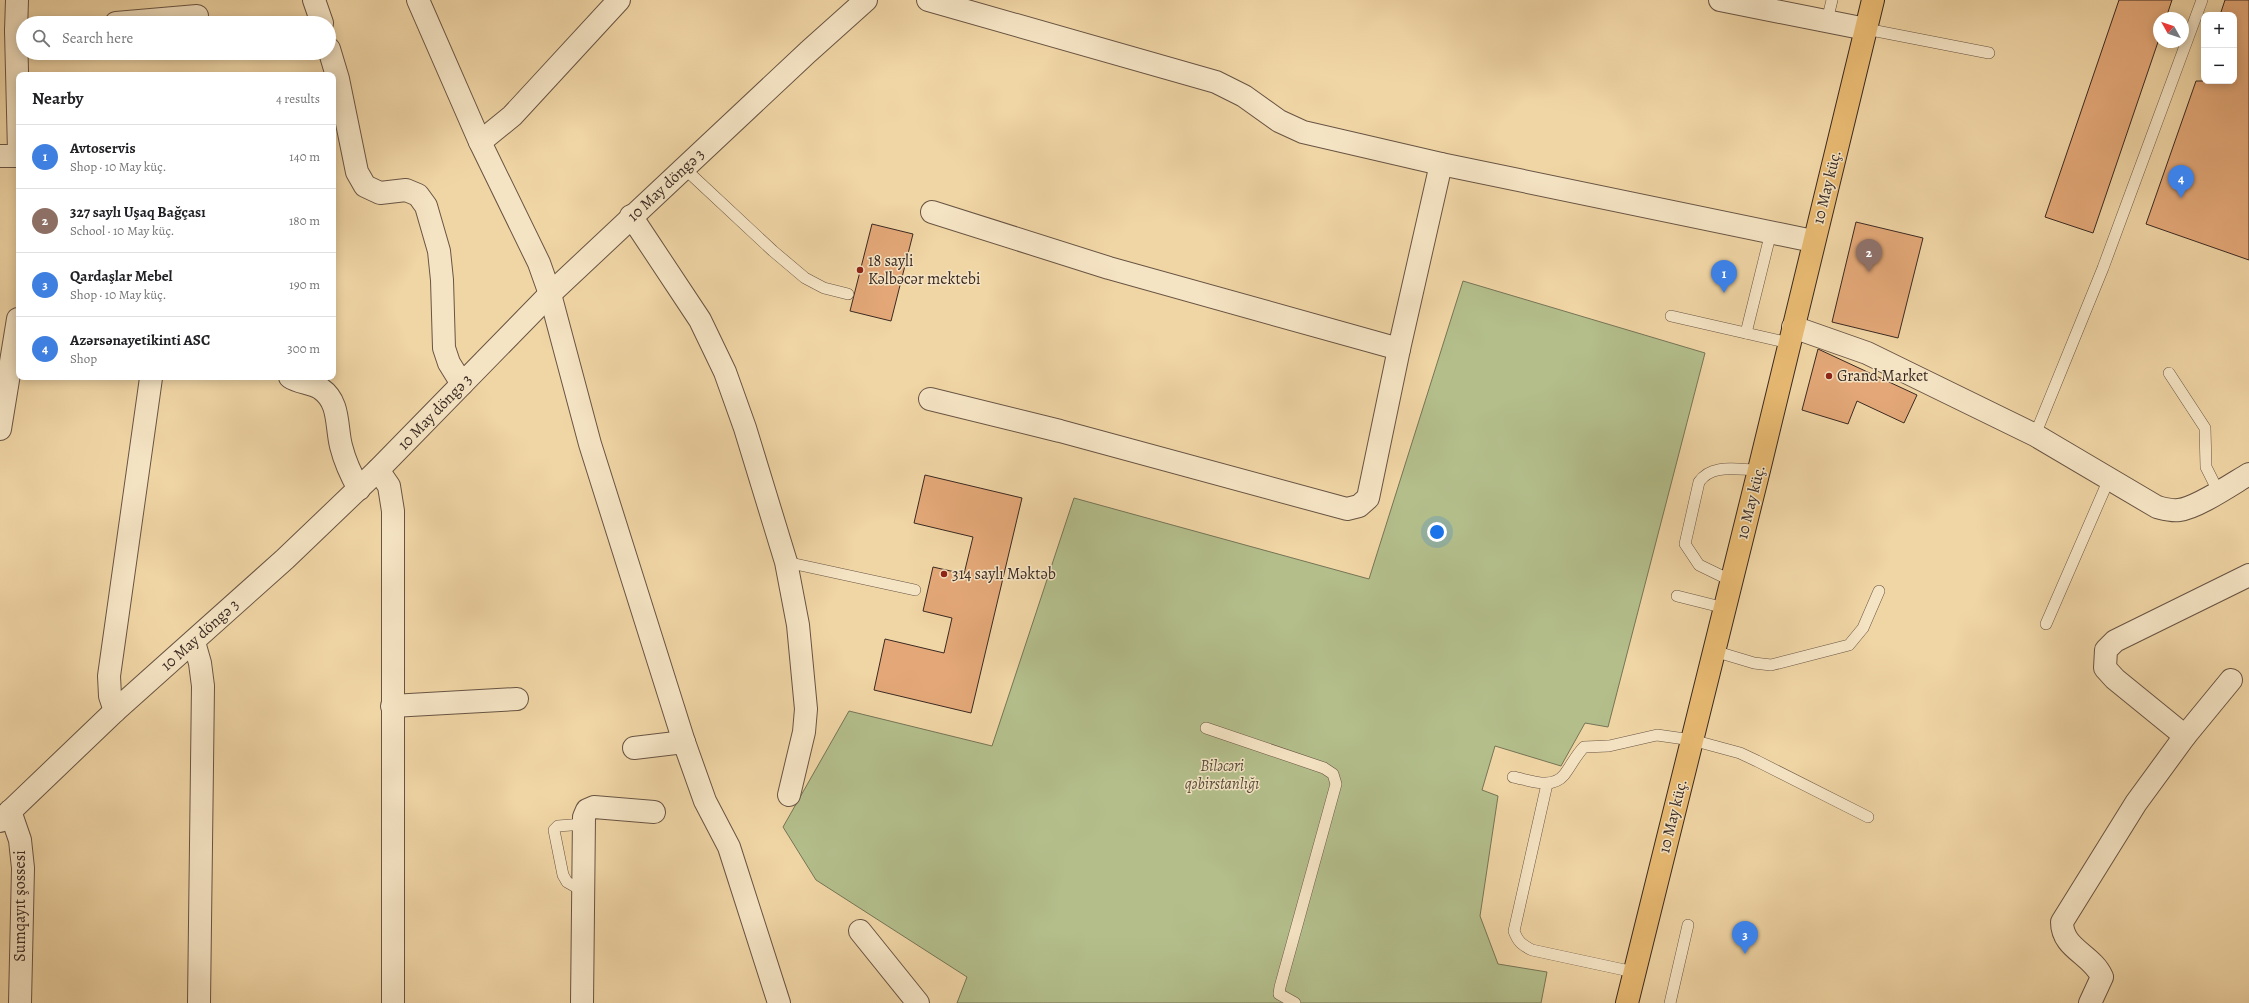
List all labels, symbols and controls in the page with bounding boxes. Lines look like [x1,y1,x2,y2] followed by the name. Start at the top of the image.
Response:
[2153,12,2189,48] north arrow
[2201,12,2237,84] map controls
[2201,12,2237,48] button: +
[16,16,336,60] search box
[30,27,52,49] icon: search
[62,28,133,48] text: Search here
[2201,48,2237,84] button: −
[32,87,83,110] text: Nearby
[276,90,320,107] text: 4 results
[70,138,136,158] text: Avtoservis
[623,143,709,227] street label: 10 May döngə 3
[43,148,47,165] text: 1
[289,148,320,165] text: 140 m
[1807,148,1847,226] street label: 10 May küç.
[70,158,166,175] text: Shop · 10 May küç.
[2168,165,2194,198] pin: 4
[70,202,206,222] text: 327 saylı Uşaq Bağçası
[42,212,48,229] text: 2
[289,212,320,229] text: 180 m
[70,222,175,239] text: School · 10 May küç.
[1856,239,1882,272] pin: 2
[868,250,980,290] place label: 18 sayli Kəlbəcər mektebi
[1711,260,1737,293] pin: 1
[855,265,865,275] marker: 18 sayli Kəlbəcər mektebi
[70,266,173,286] text: Qardaşlar Mebel
[42,276,48,293] text: 3
[289,276,320,293] text: 190 m
[70,286,166,303] text: Shop · 10 May küç.
[70,330,210,350] text: Azərsənayetikinti ASC
[42,340,48,357] text: 4
[287,340,320,357] text: 300 m
[70,350,97,367] text: Shop
[1837,365,1928,387] place label: Grand Market
[393,369,477,455] street label: 10 May döngə 3
[1824,371,1834,381] marker: Grand Market
[1731,463,1771,541] street label: 10 May küç.
[1427,522,1447,542] your location
[952,563,1056,585] place label: 314 saylı Məktəb
[939,569,949,579] marker: 314 saylı Məktəb
[156,594,244,676] street label: 10 May döngə 3
[1185,755,1259,795] park label: Biləcəri qəbirstanlığı
[1653,777,1693,855] street label: 10 May küç.
[9,850,31,962] street label: Sumqayıt şossesi
[1732,921,1758,954] pin: 3

